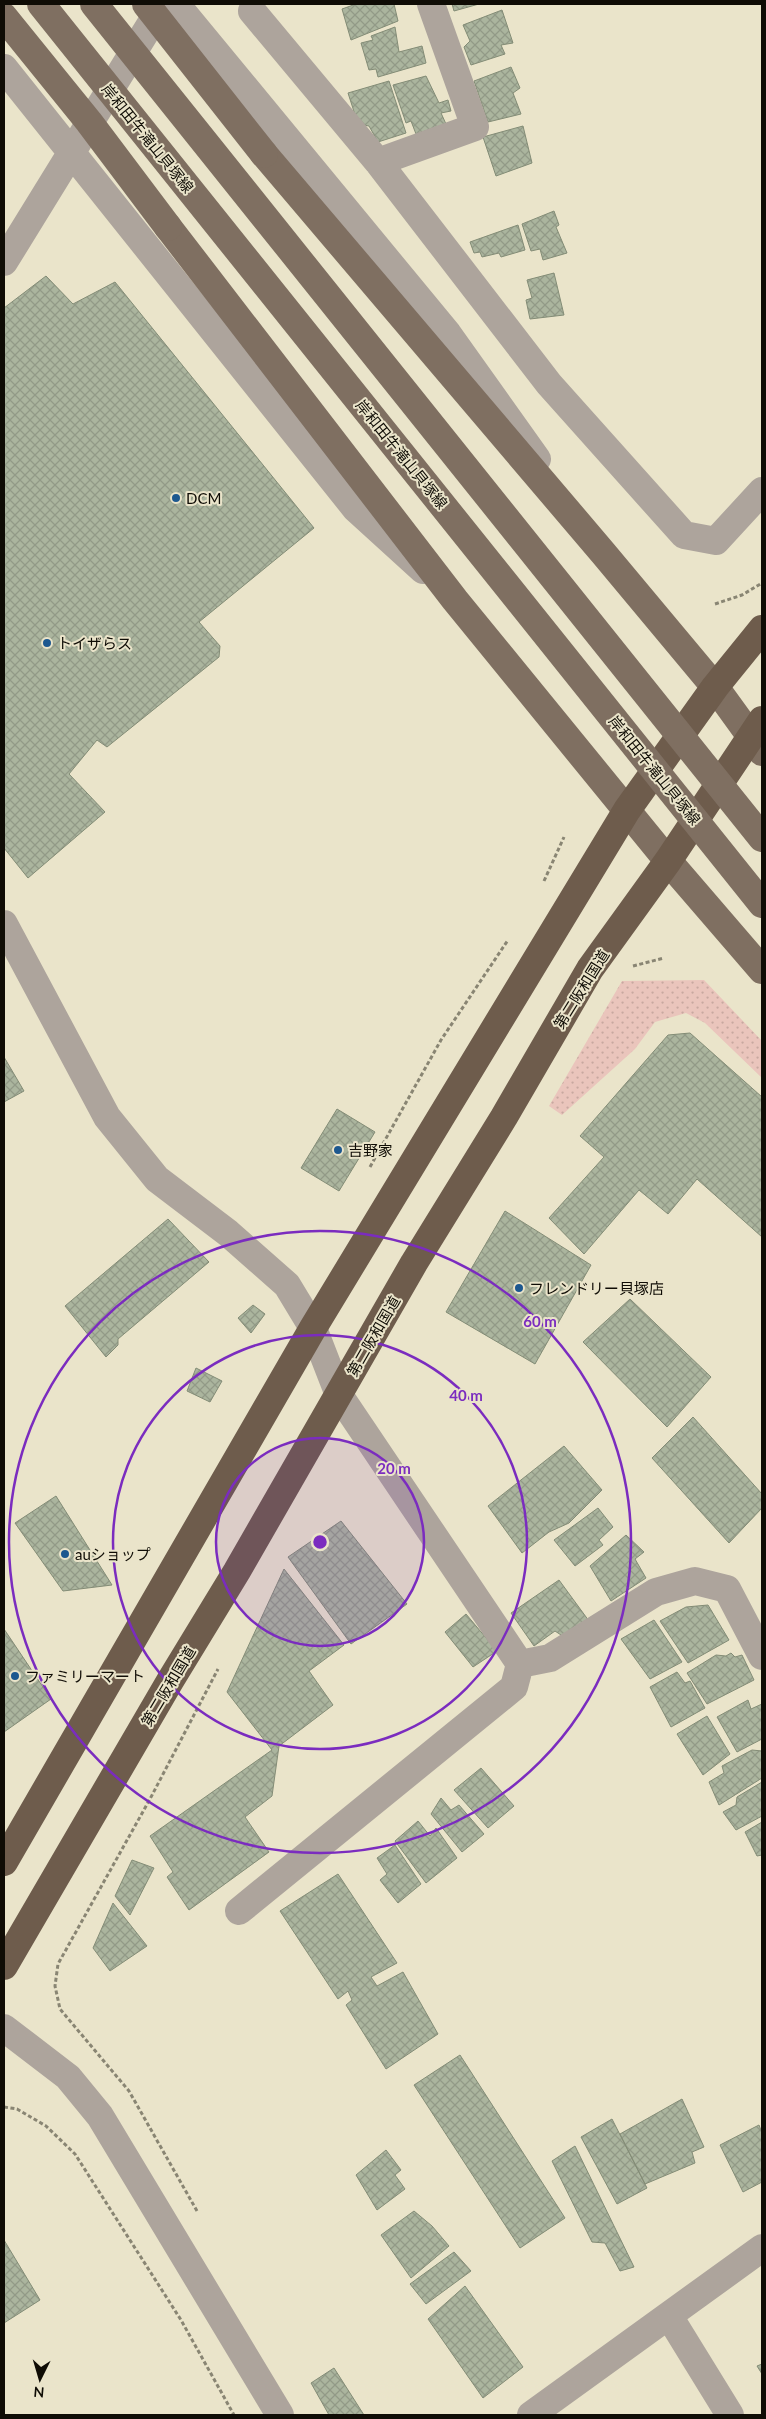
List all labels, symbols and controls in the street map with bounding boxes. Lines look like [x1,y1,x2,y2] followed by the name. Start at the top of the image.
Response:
[99,80,197,196] street label: 岸和田牛滝山貝塚線
[353,396,451,512] street label: 岸和田牛滝山貝塚線
[186,489,221,507] place label: DCM
[170,492,182,504] marker: DCM
[57,634,132,652] place label: トイザらス
[41,637,53,649] marker: トイザらス
[606,712,704,828] street label: 岸和田牛滝山貝塚線
[550,946,612,1032] street label: 第二阪和国道
[348,1141,393,1159] place label: 吉野家
[332,1144,344,1156] marker: 吉野家
[529,1279,664,1297] place label: フレンドリー貝塚店
[513,1282,525,1294] marker: フレンドリー貝塚店
[343,1293,403,1379] street label: 第二阪和国道
[523,1312,557,1330] text: 60 m
[449,1386,483,1404] text: 40 m
[377,1459,411,1477] text: 20 m
[311,1533,329,1551] centre of rings
[75,1545,151,1563] place label: auショップ
[59,1548,71,1560] marker: auショップ
[137,1643,199,1729] street label: 第二阪和国道
[25,1667,145,1685] place label: ファミリーマート
[9,1670,21,1682] marker: ファミリーマート
[15,2354,65,2404] north arrow
[33,2384,45,2401] text: N

